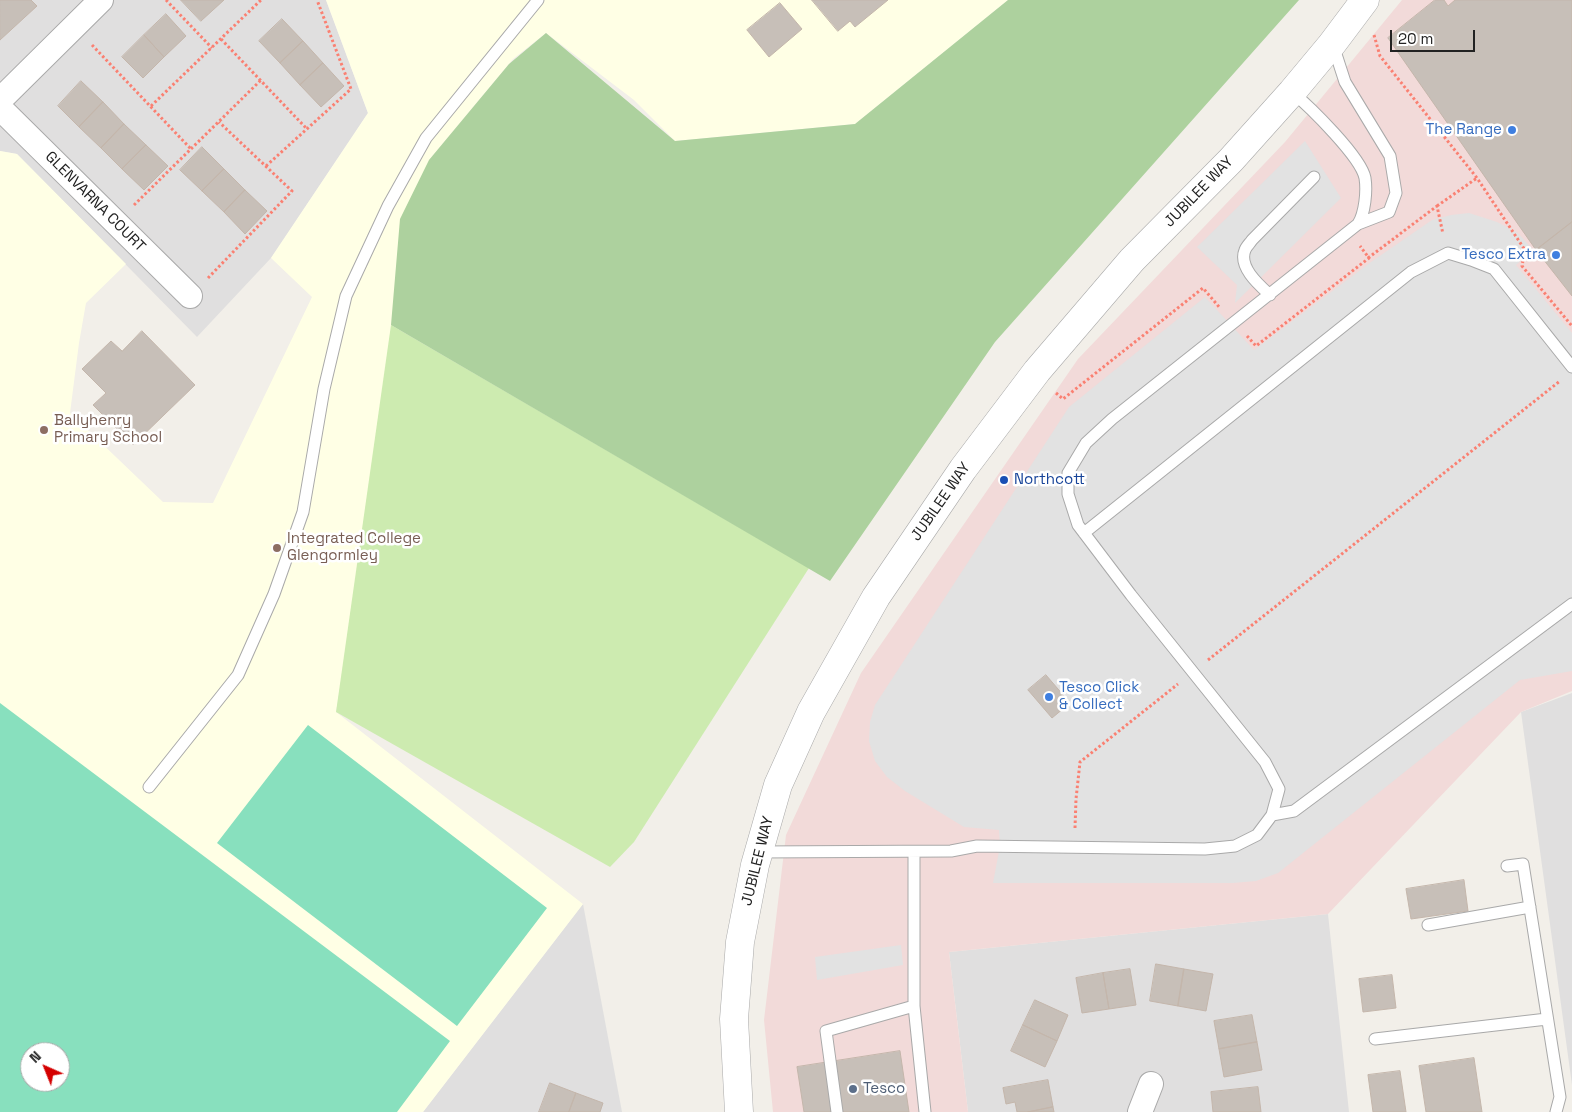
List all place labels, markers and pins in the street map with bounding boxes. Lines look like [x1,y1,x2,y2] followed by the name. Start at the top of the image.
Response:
[1425,121,1502,139] place label: The Range
[1506,124,1518,136] marker: The Range
[1462,246,1546,264] place label: Tesco Extra
[1550,249,1562,261] marker: Tesco Extra
[54,412,162,447] place label: Ballyhenry Primary School
[38,424,50,436] marker: Ballyhenry Primary School
[1014,471,1085,489] place label: Northcott
[998,474,1010,486] marker: Northcott
[287,530,421,565] place label: Integrated College Glengormley
[271,542,283,554] marker: Integrated College Glengormley
[1059,679,1139,714] place label: Tesco Click & Collect
[1043,691,1055,703] marker: Tesco Click & Collect
[863,1080,905,1098] place label: Tesco
[847,1083,859,1095] marker: Tesco

